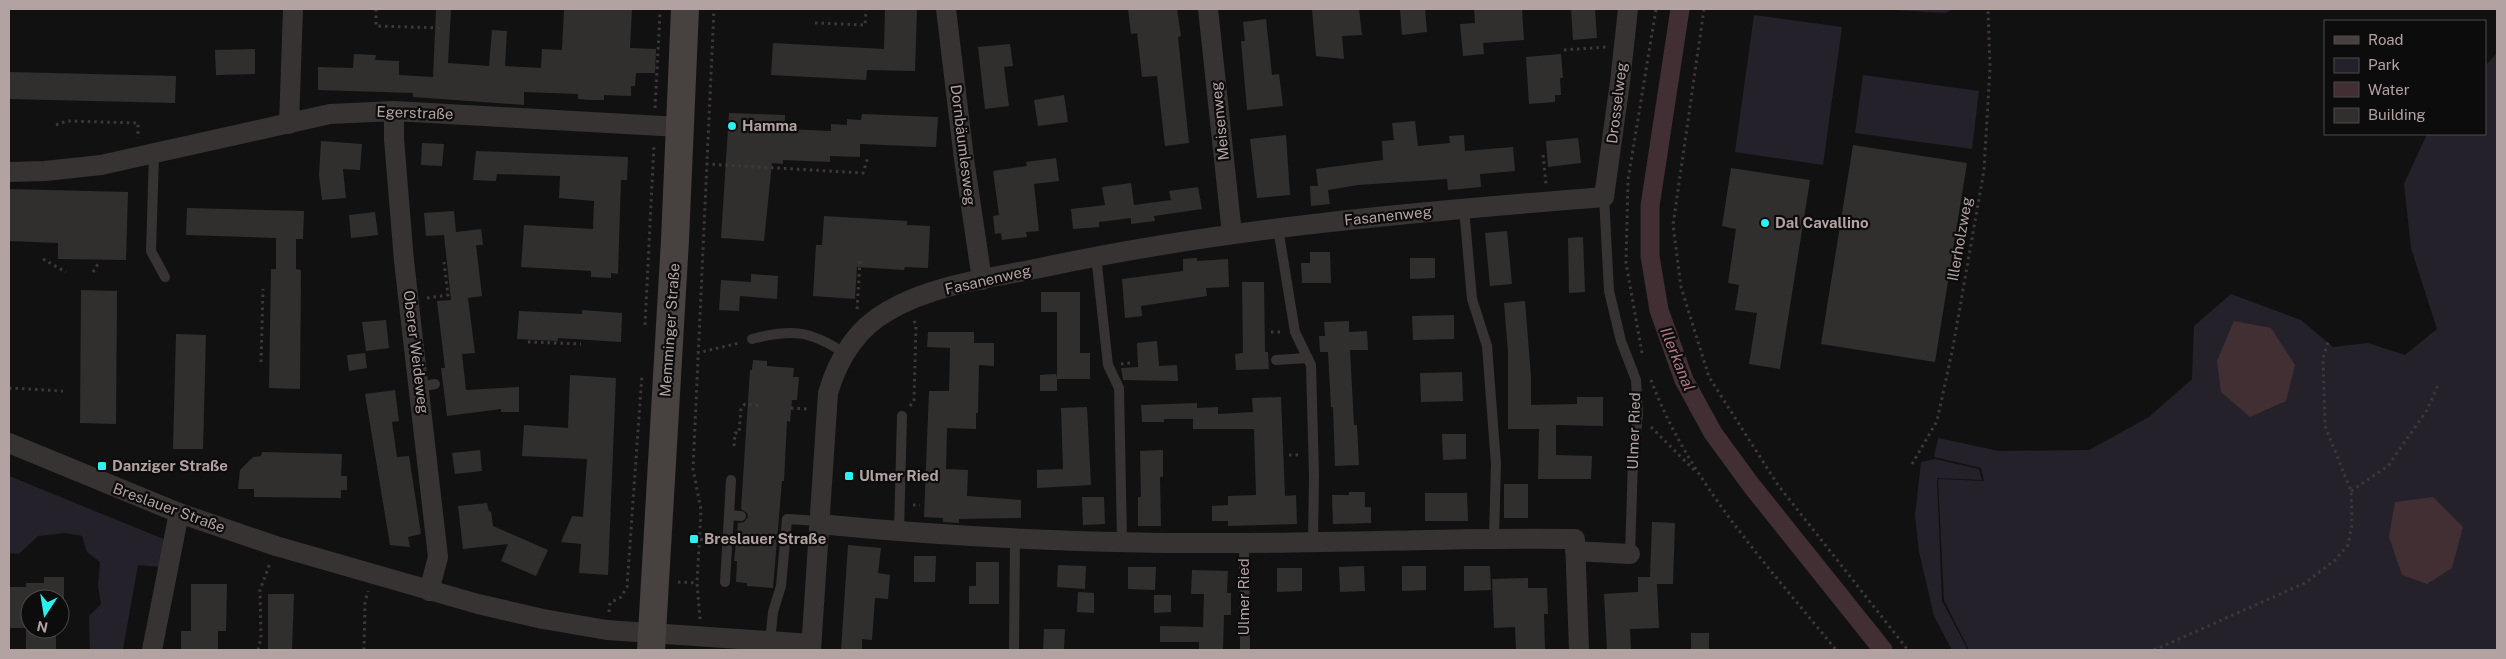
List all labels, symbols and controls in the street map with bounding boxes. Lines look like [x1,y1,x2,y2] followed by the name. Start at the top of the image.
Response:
[2324,20,2486,135] legend
[2368,31,2404,48] text: Road
[2368,56,2400,73] text: Park
[1603,61,1630,145] street label: Drosselweg
[1207,81,1232,161] street label: Meisenweg
[2368,81,2410,98] text: Water
[948,83,979,206] street label: Dornbäumlesweg
[376,103,454,122] street label: Egerstraße
[2368,106,2426,123] text: Building
[742,117,797,134] place label: Hamma
[726,120,738,132] marker: Hamma
[1944,195,1975,282] street label: Illerholzweg
[1343,202,1432,229] street label: Fasanenweg
[1775,214,1869,231] place label: Dal Cavallino
[1759,217,1771,229] marker: Dal Cavallino
[943,261,1033,298] street label: Fasanenweg
[656,263,683,397] street label: Memminger Straße
[400,289,433,415] street label: Oberer Weideweg
[1656,324,1699,394] water label: Illerkanal
[1624,392,1643,470] street label: Ulmer Ried
[112,457,228,474] place label: Danziger Straße
[96,460,108,472] marker: Danziger Straße
[859,467,939,484] place label: Ulmer Ried
[843,470,855,482] marker: Ulmer Ried
[111,479,228,536] street label: Breslauer Straße
[704,530,826,547] place label: Breslauer Straße
[688,533,700,545] marker: Breslauer Straße
[1235,558,1252,636] street label: Ulmer Ried
[20,589,70,639] north arrow
[35,618,49,636] text: N

